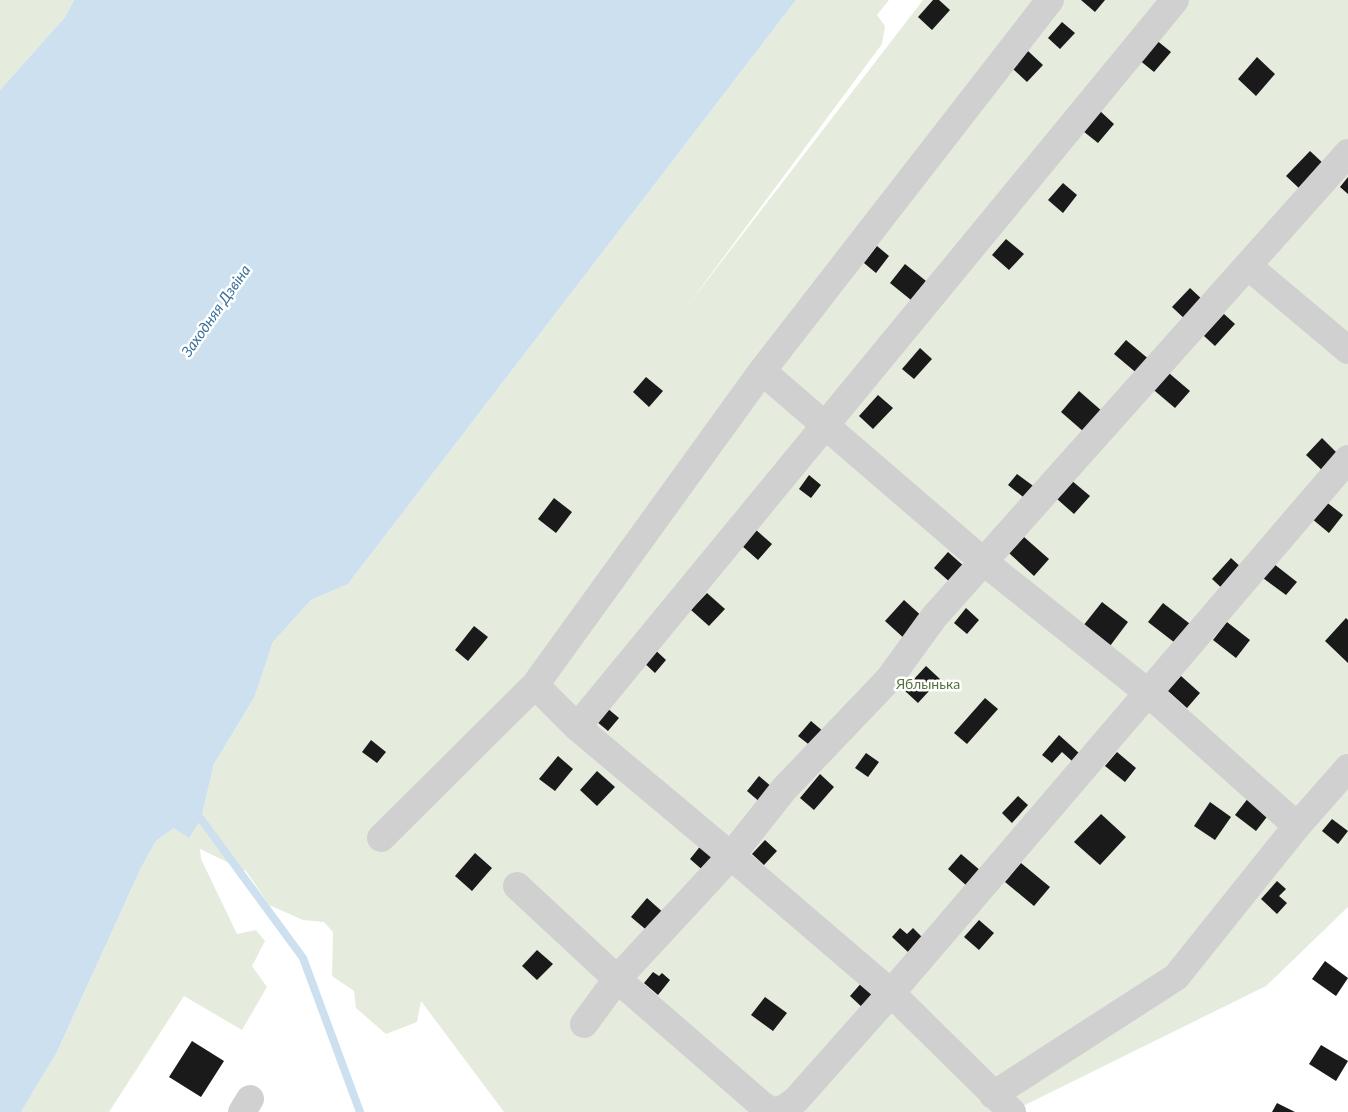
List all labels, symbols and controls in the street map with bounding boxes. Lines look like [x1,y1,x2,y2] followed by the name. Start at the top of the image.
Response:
[176,261,254,361] water label: Заходняя Дзвіна
[895,675,960,692] park label: Яблынька

